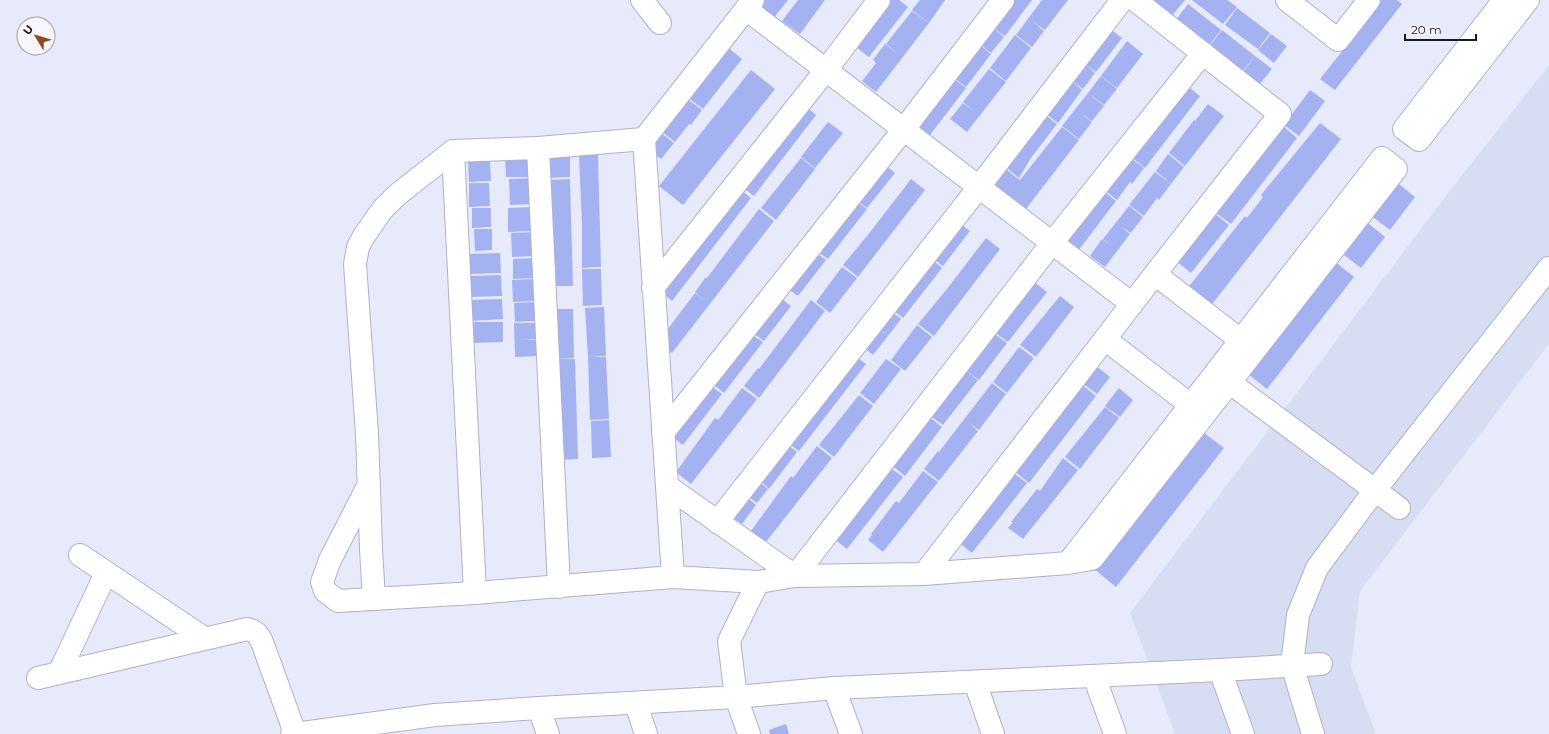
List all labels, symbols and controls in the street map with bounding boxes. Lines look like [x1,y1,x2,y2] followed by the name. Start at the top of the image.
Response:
[16,16,56,56] north arrow
[1405,16,1476,42] scale bar
[20,22,36,38] text: U
[1411,22,1442,37] text: 20 m

